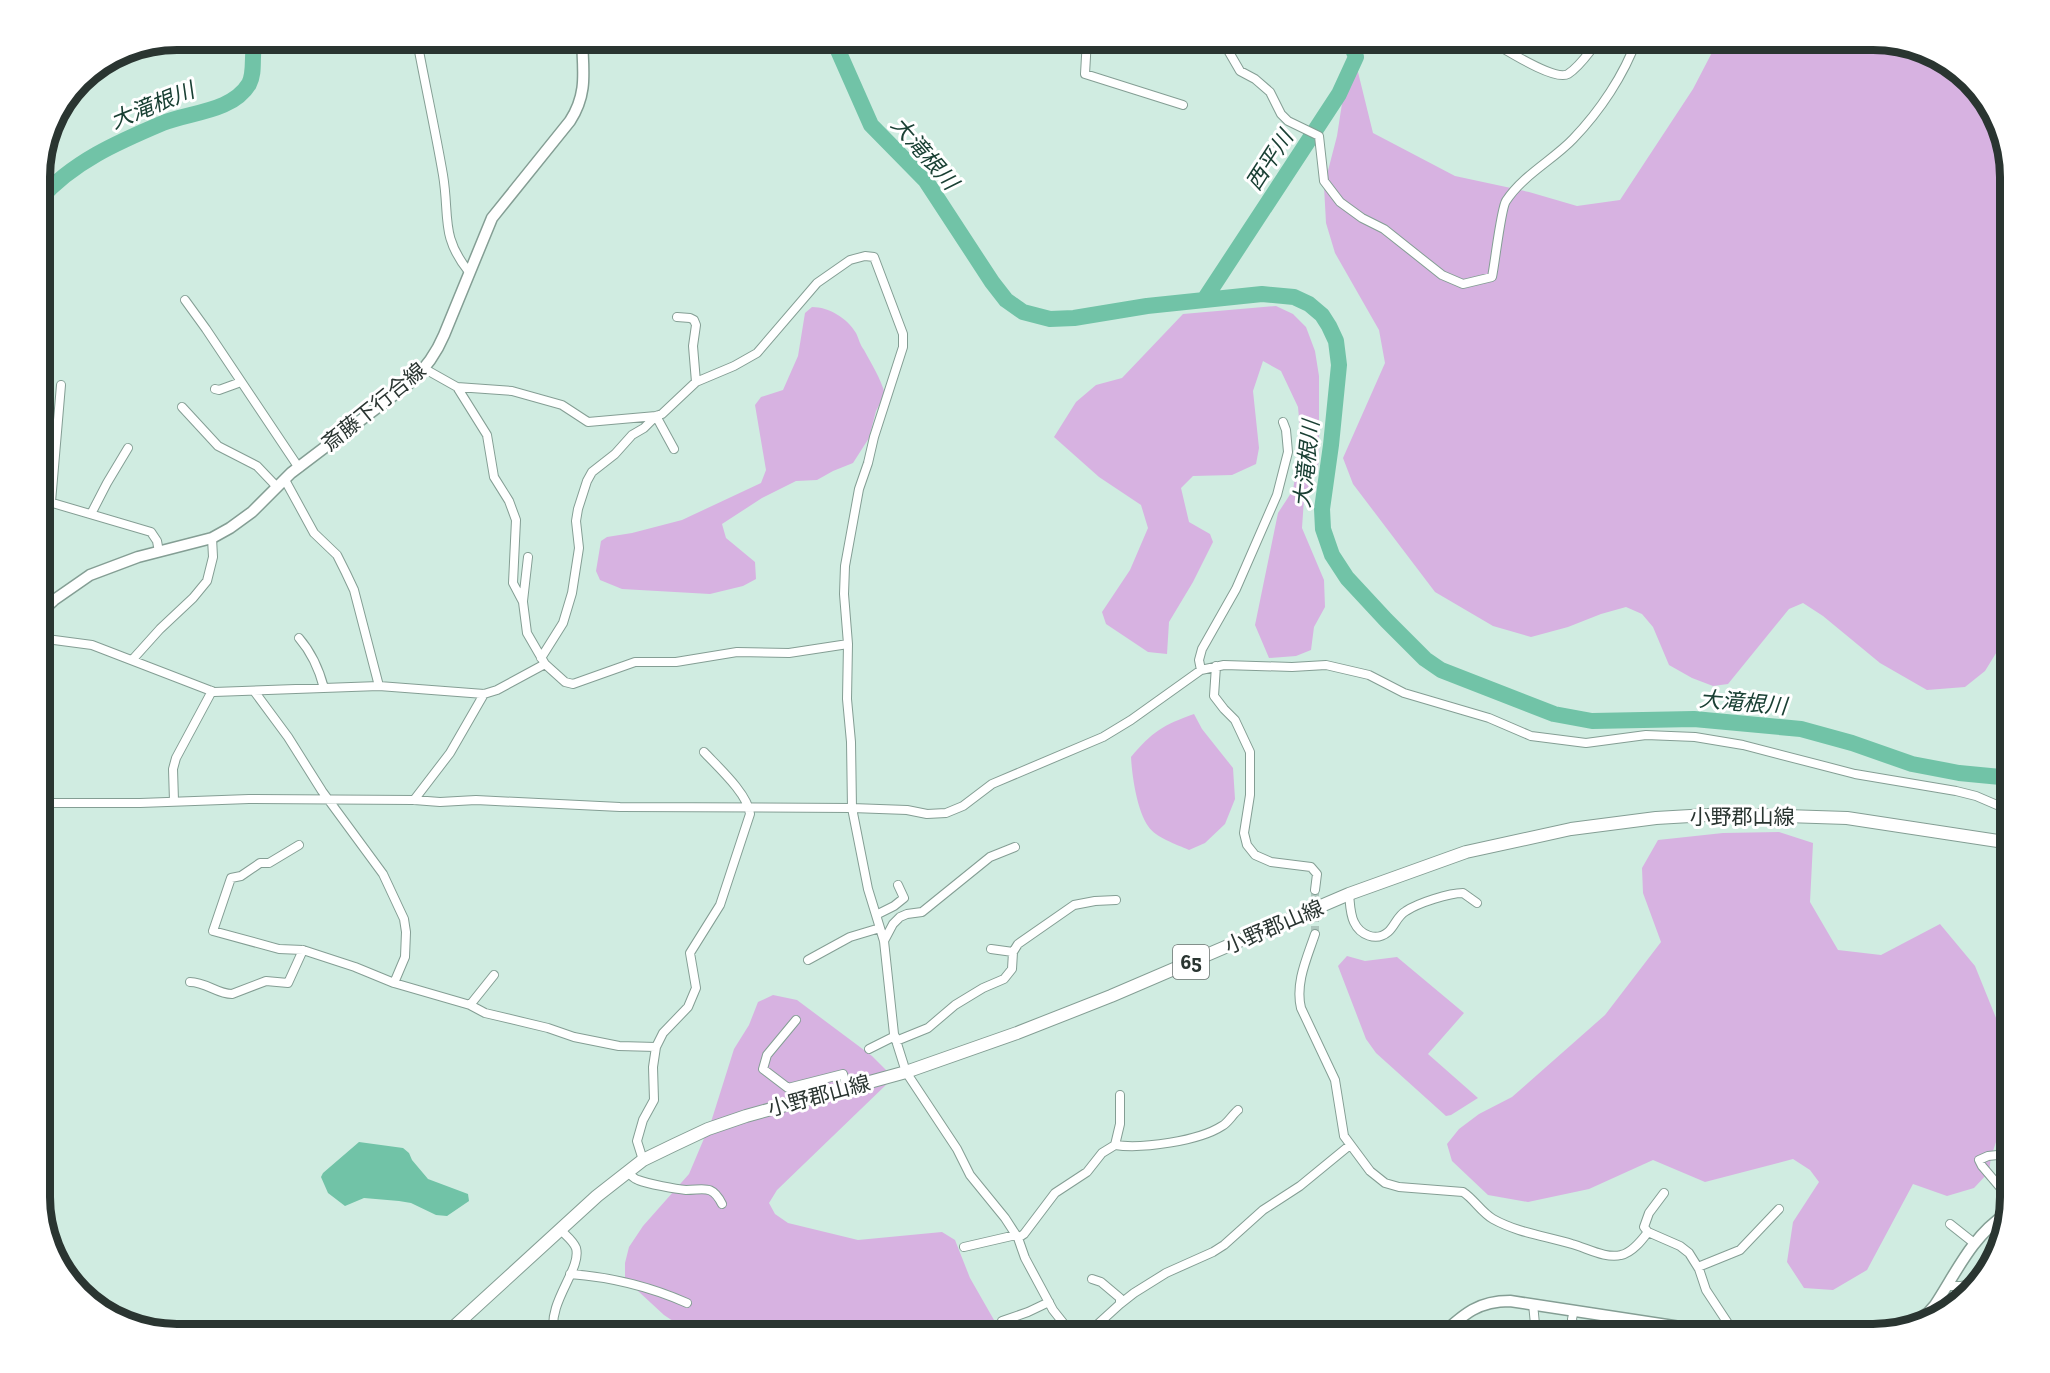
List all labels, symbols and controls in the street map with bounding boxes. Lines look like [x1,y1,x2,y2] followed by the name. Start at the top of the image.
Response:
[106,76,200,134] water label: 大滝根川
[886,111,965,197] water label: 大滝根川
[1240,124,1300,195] water label: 西平川
[317,357,431,456] street label: 斎藤下行合線
[1288,417,1325,509] water label: 大滝根川
[1698,685,1790,720] water label: 大滝根川
[1690,804,1795,829] street label: 小野郡山線
[1221,895,1327,959] street label: 小野郡山線
[1173,945,1209,979] road number: 65
[765,1070,873,1121] street label: 小野郡山線

